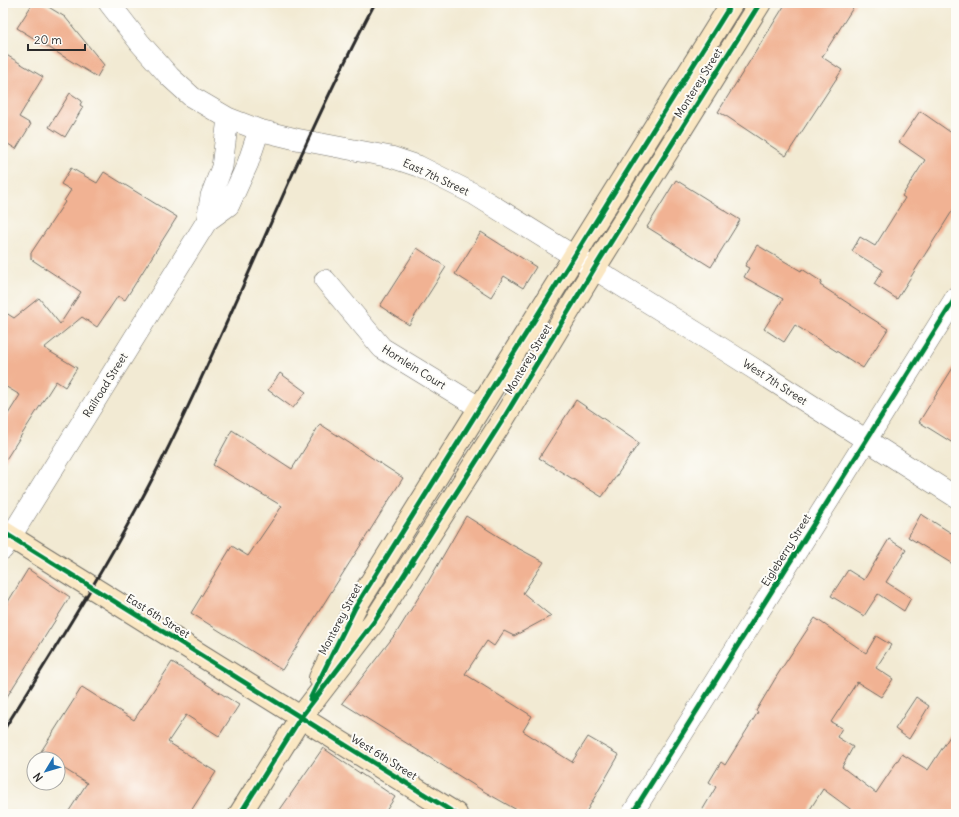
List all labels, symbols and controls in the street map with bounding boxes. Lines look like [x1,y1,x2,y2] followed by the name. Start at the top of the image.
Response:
[28,26,85,52] scale bar
[34,32,62,47] text: 20 m
[671,46,725,120] street label: Monterey Street
[401,156,472,199] street label: East 7th Street
[502,321,555,397] street label: Monterey Street
[379,342,449,392] street label: Hornlein Court
[80,350,131,420] street label: Railroad Street
[740,356,810,408] street label: West 7th Street
[758,511,814,589] street label: Eigleberry Street
[315,581,365,657] street label: Monterey Street
[124,591,193,641] street label: East 6th Street
[348,731,420,783] street label: West 6th Street
[26,751,66,791] north arrow
[30,770,46,784] text: N

